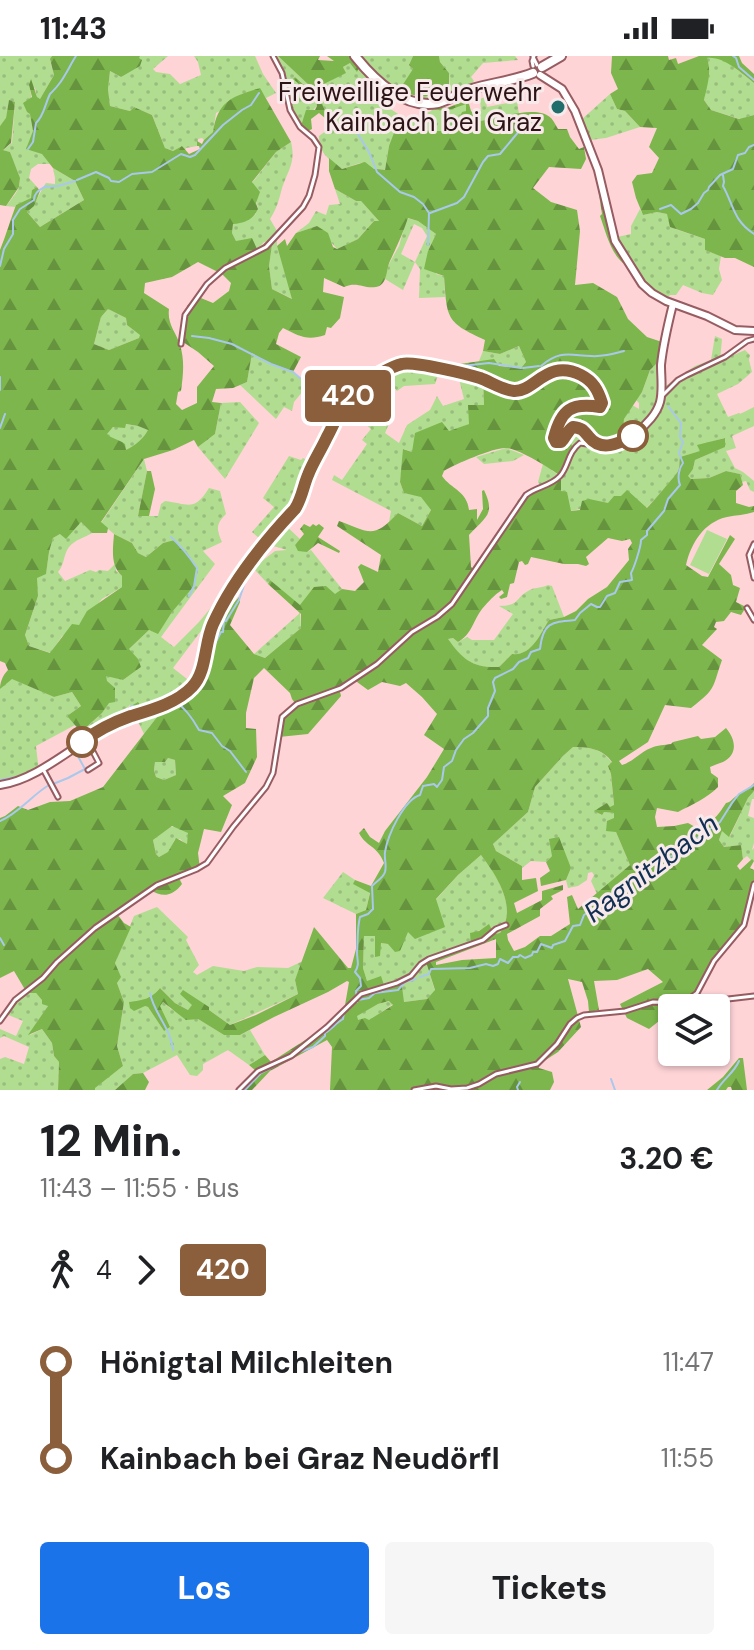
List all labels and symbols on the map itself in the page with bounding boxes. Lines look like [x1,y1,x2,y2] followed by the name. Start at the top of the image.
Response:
[278,75,542,139] place label: Freiweillige Feuerwehr Kainbach bei Graz
[549,98,567,116] marker: Freiweillige Feuerwehr Kainbach bei Graz
[302,370,394,422] line badge: 420
[618,421,648,451] unlabelled marker
[67,727,97,757] unlabelled marker
[576,805,726,931] water label: Ragnitzbach

